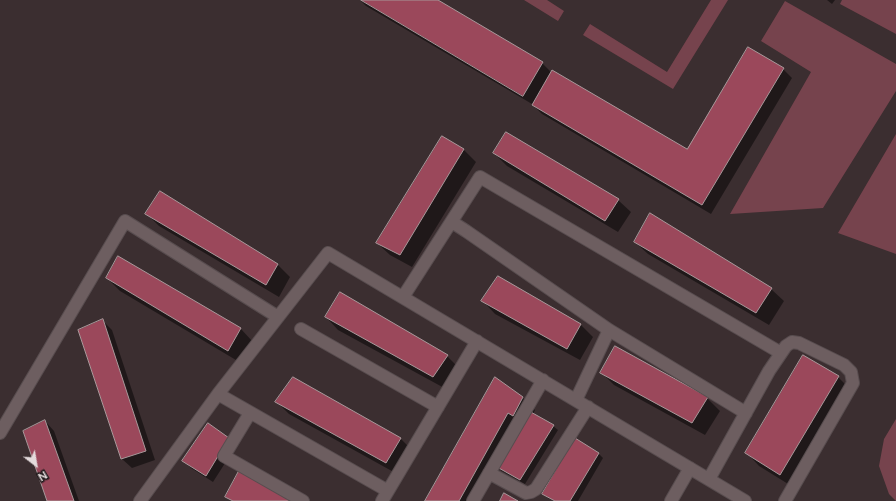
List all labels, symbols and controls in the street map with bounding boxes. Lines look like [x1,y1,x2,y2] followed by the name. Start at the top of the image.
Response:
[16,445,56,485] north arrow
[35,468,49,483] text: N

